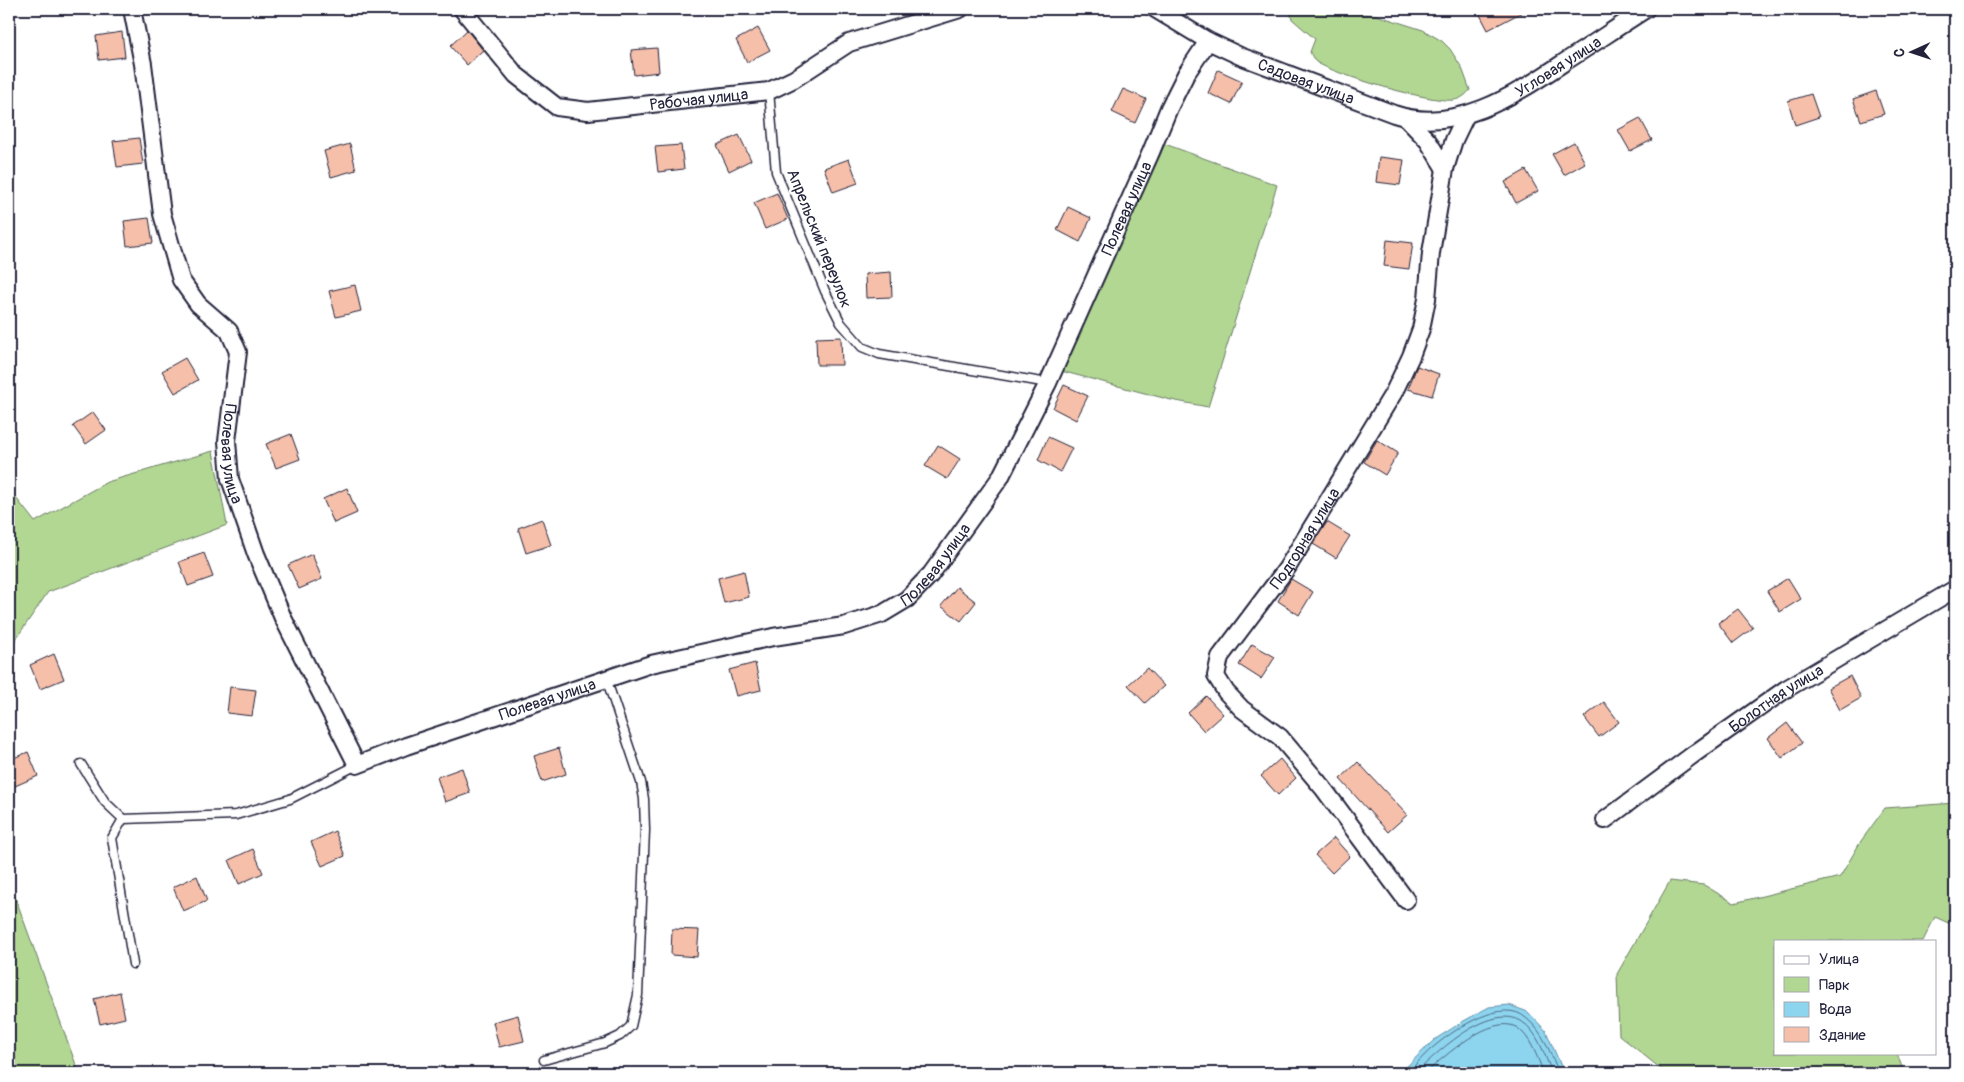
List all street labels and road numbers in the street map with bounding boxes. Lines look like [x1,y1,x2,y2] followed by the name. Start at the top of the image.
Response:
[1512,32,1605,102] street label: Угловая улица
[1255,55,1357,109] street label: Садовая улица
[649,84,749,115] street label: Рабочая улица
[1097,158,1157,259] street label: Полевая улица
[782,166,856,311] street label: Апрельский переулок
[216,403,247,506] street label: Полевая улица
[1266,484,1344,593] street label: Подгорная улица
[898,520,975,611] street label: Полевая улица
[1725,660,1827,737] street label: Болотная улица
[497,674,598,725] street label: Полевая улица

